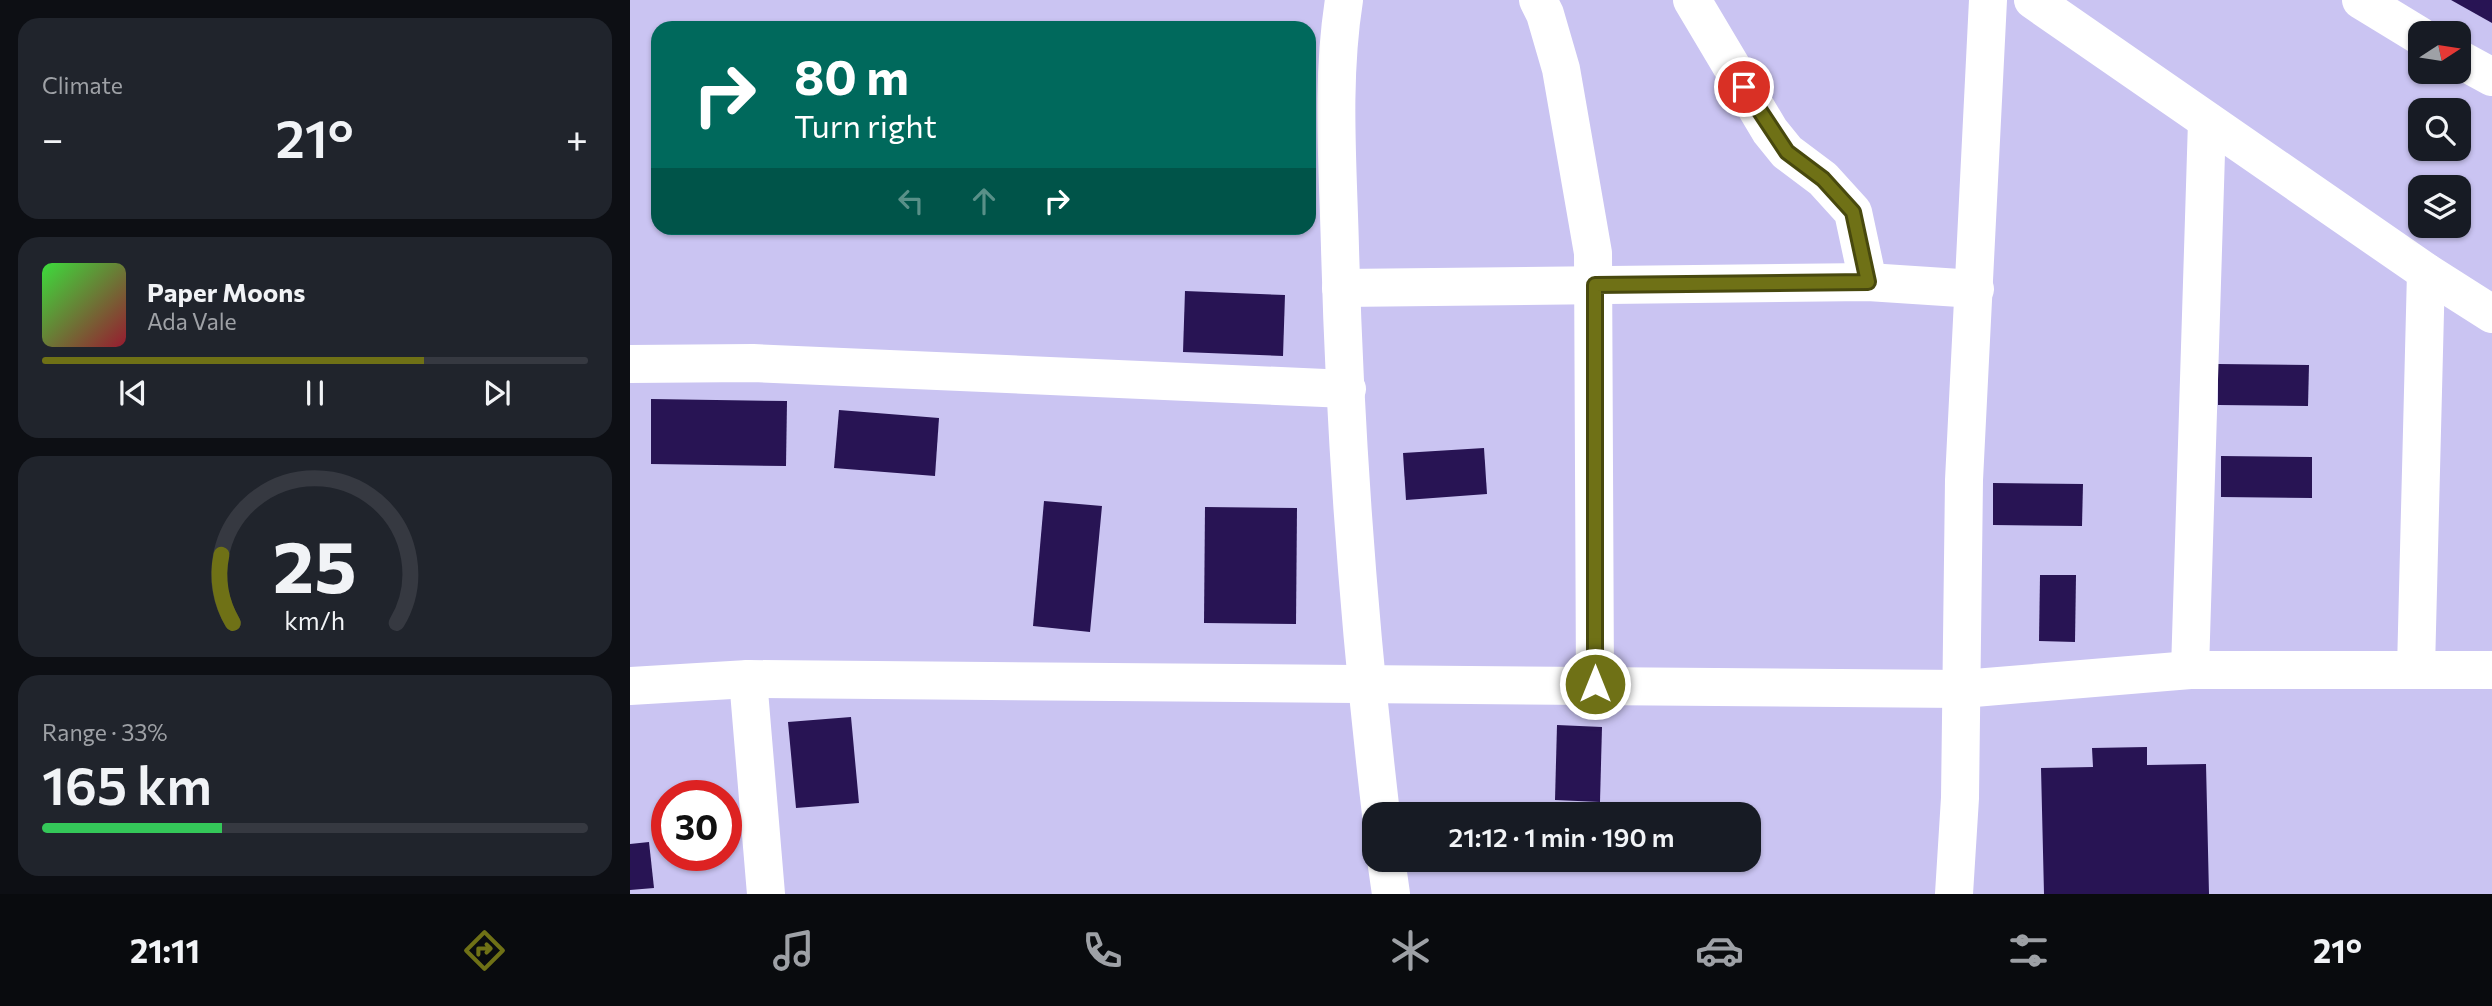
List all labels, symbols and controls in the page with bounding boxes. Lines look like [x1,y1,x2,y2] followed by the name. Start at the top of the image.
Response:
[2408,21,2471,84] north arrow
[2408,21,2471,238] map controls
[794,45,909,105] text: 80 m
[679,49,770,140] icon: right
[1714,57,1774,117] pin
[1725,68,1763,106] icon: arrive
[42,71,123,99] text: Climate
[2408,98,2471,161] button: search
[275,105,354,169] text: 21°
[794,105,937,145] text: Turn right
[42,114,64,161] text: −
[566,114,588,161] text: +
[2408,175,2471,238] button: layers
[892,182,930,220] icon: left
[965,182,1003,220] icon: ahead
[1038,182,1076,220] icon: right
[147,276,305,307] text: Paper Moons
[147,307,237,335] text: Ada Vale
[114,374,152,412] icon: previous
[296,374,334,412] icon: pause
[478,374,516,412] icon: next
[273,519,357,608] text: 25
[285,604,345,634] text: km/h
[1558,647,1632,721] position arrow
[42,718,168,746] text: Range · 33%
[42,752,212,816] text: 165 km
[651,780,742,871] speed limit sign: 30
[1449,821,1674,852] text: 21:12 · 1 min · 190 m
[460,926,509,975] icon: directions
[769,926,818,975] icon: music
[1078,926,1127,975] icon: phone
[1386,926,1435,975] icon: climate
[1695,926,1744,975] icon: car
[2004,926,2053,975] icon: filters
[130,930,200,970] text: 21:11
[2313,930,2362,970] text: 21°

